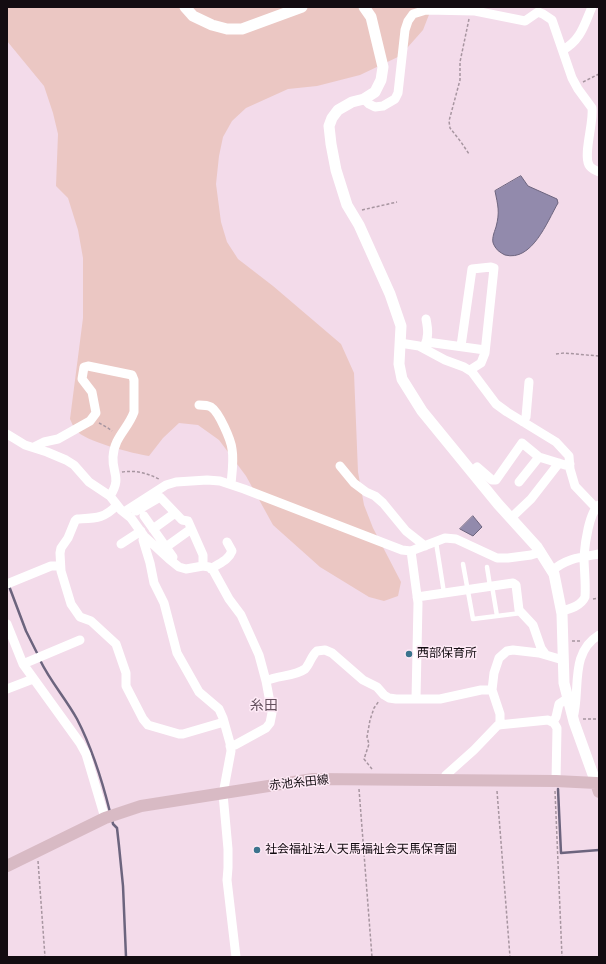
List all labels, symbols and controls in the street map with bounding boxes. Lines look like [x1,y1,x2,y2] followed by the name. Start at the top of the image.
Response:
[417,647,477,661] place label: 西部保育所
[404,649,414,659] marker: 西部保育所
[250,698,278,714] district label: 糸田
[268,773,330,793] street label: 赤池糸田線
[265,843,457,857] place label: 社会福祉法人天馬福祉会天馬保育園
[252,845,262,855] marker: 社会福祉法人天馬福祉会天馬保育園

